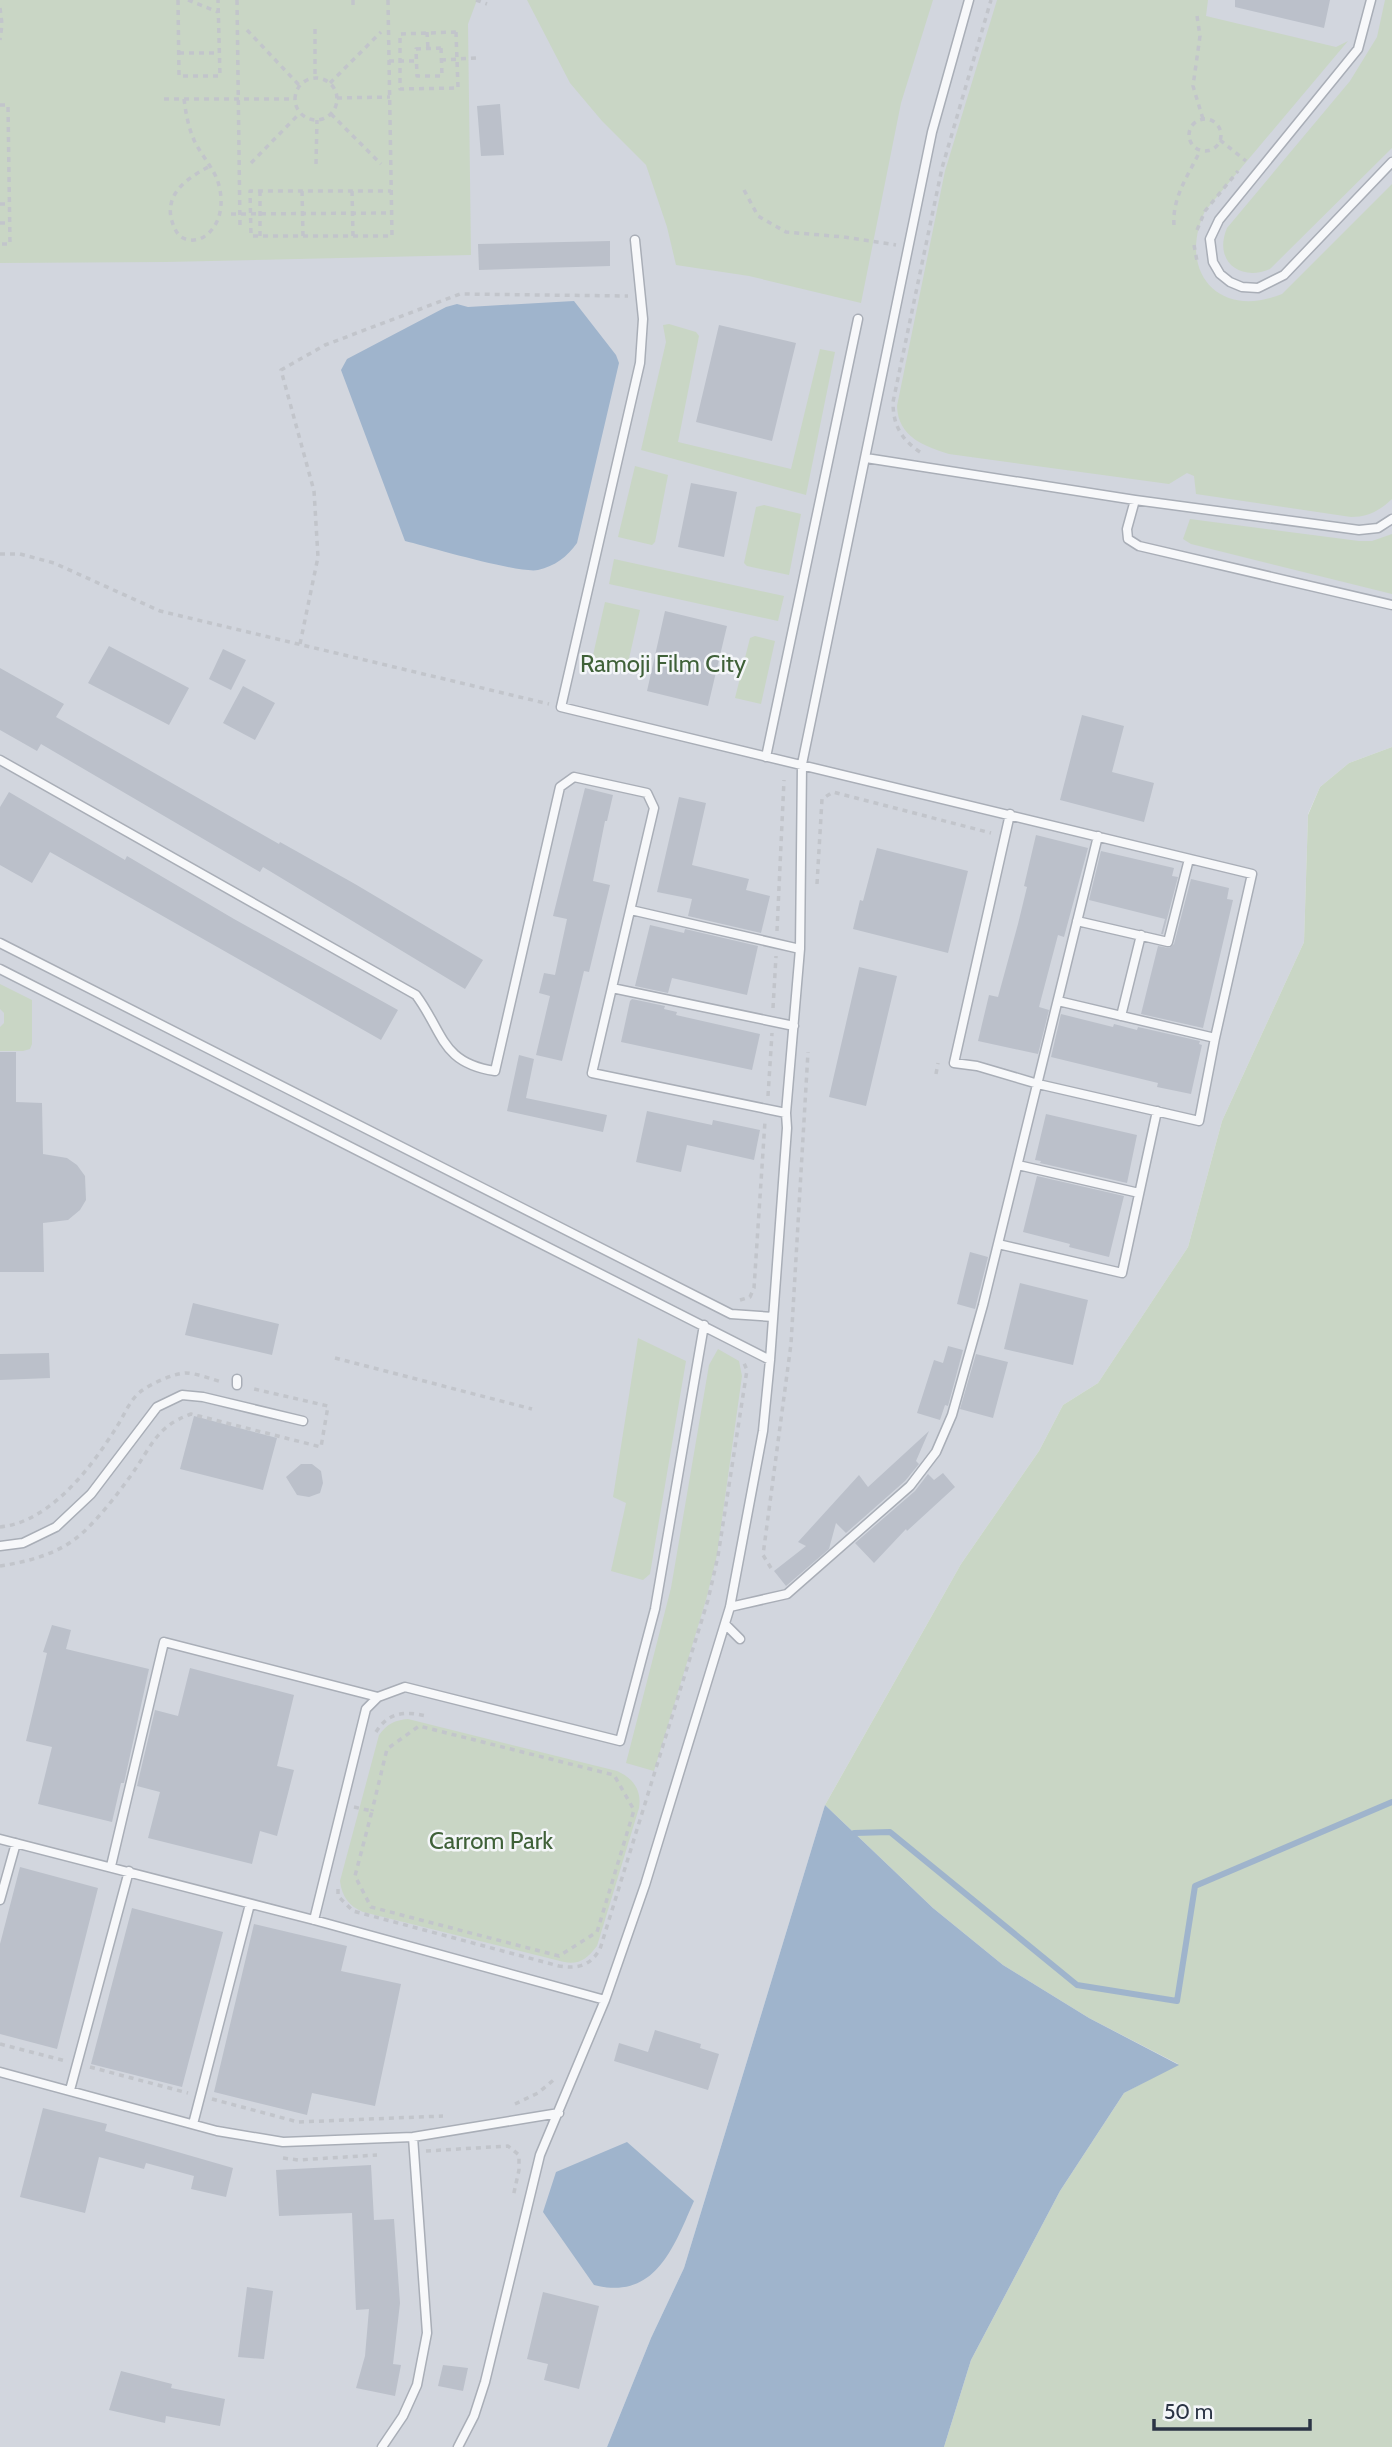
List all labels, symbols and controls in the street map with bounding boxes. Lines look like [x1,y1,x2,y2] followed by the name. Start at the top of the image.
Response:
[580,649,746,678] park label: Ramoji Film City
[429,1826,553,1855] park label: Carrom Park
[1154,2388,1310,2432] scale bar
[1164,2399,1213,2424] text: 50 m

